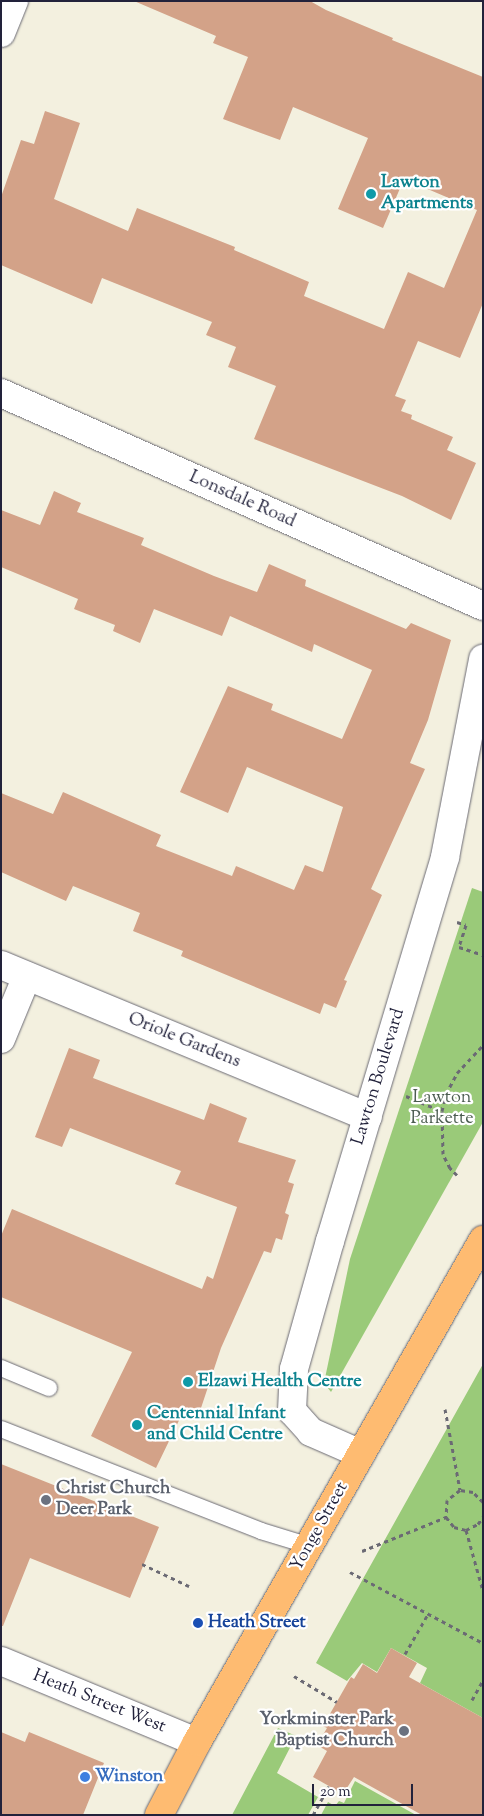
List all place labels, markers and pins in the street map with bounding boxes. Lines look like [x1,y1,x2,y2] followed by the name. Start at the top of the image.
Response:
[381,173,473,215] place label: Lawton Apartments
[365,188,377,200] marker: Lawton Apartments
[198,1371,362,1393] place label: Elzawi Health Centre
[182,1376,194,1388] marker: Elzawi Health Centre
[147,1404,286,1446] place label: Centennial Infant and Child Centre
[131,1419,143,1431] marker: Centennial Infant and Child Centre
[56,1479,170,1522] place label: Christ Church Deer Park
[40,1494,52,1506] marker: Christ Church Deer Park
[208,1612,306,1634] place label: Heath Street
[192,1617,204,1629] marker: Heath Street
[259,1710,394,1752] place label: Yorkminster Park Baptist Church
[398,1725,410,1737] marker: Yorkminster Park Baptist Church
[95,1766,163,1788] place label: Winston
[79,1771,91,1783] marker: Winston

